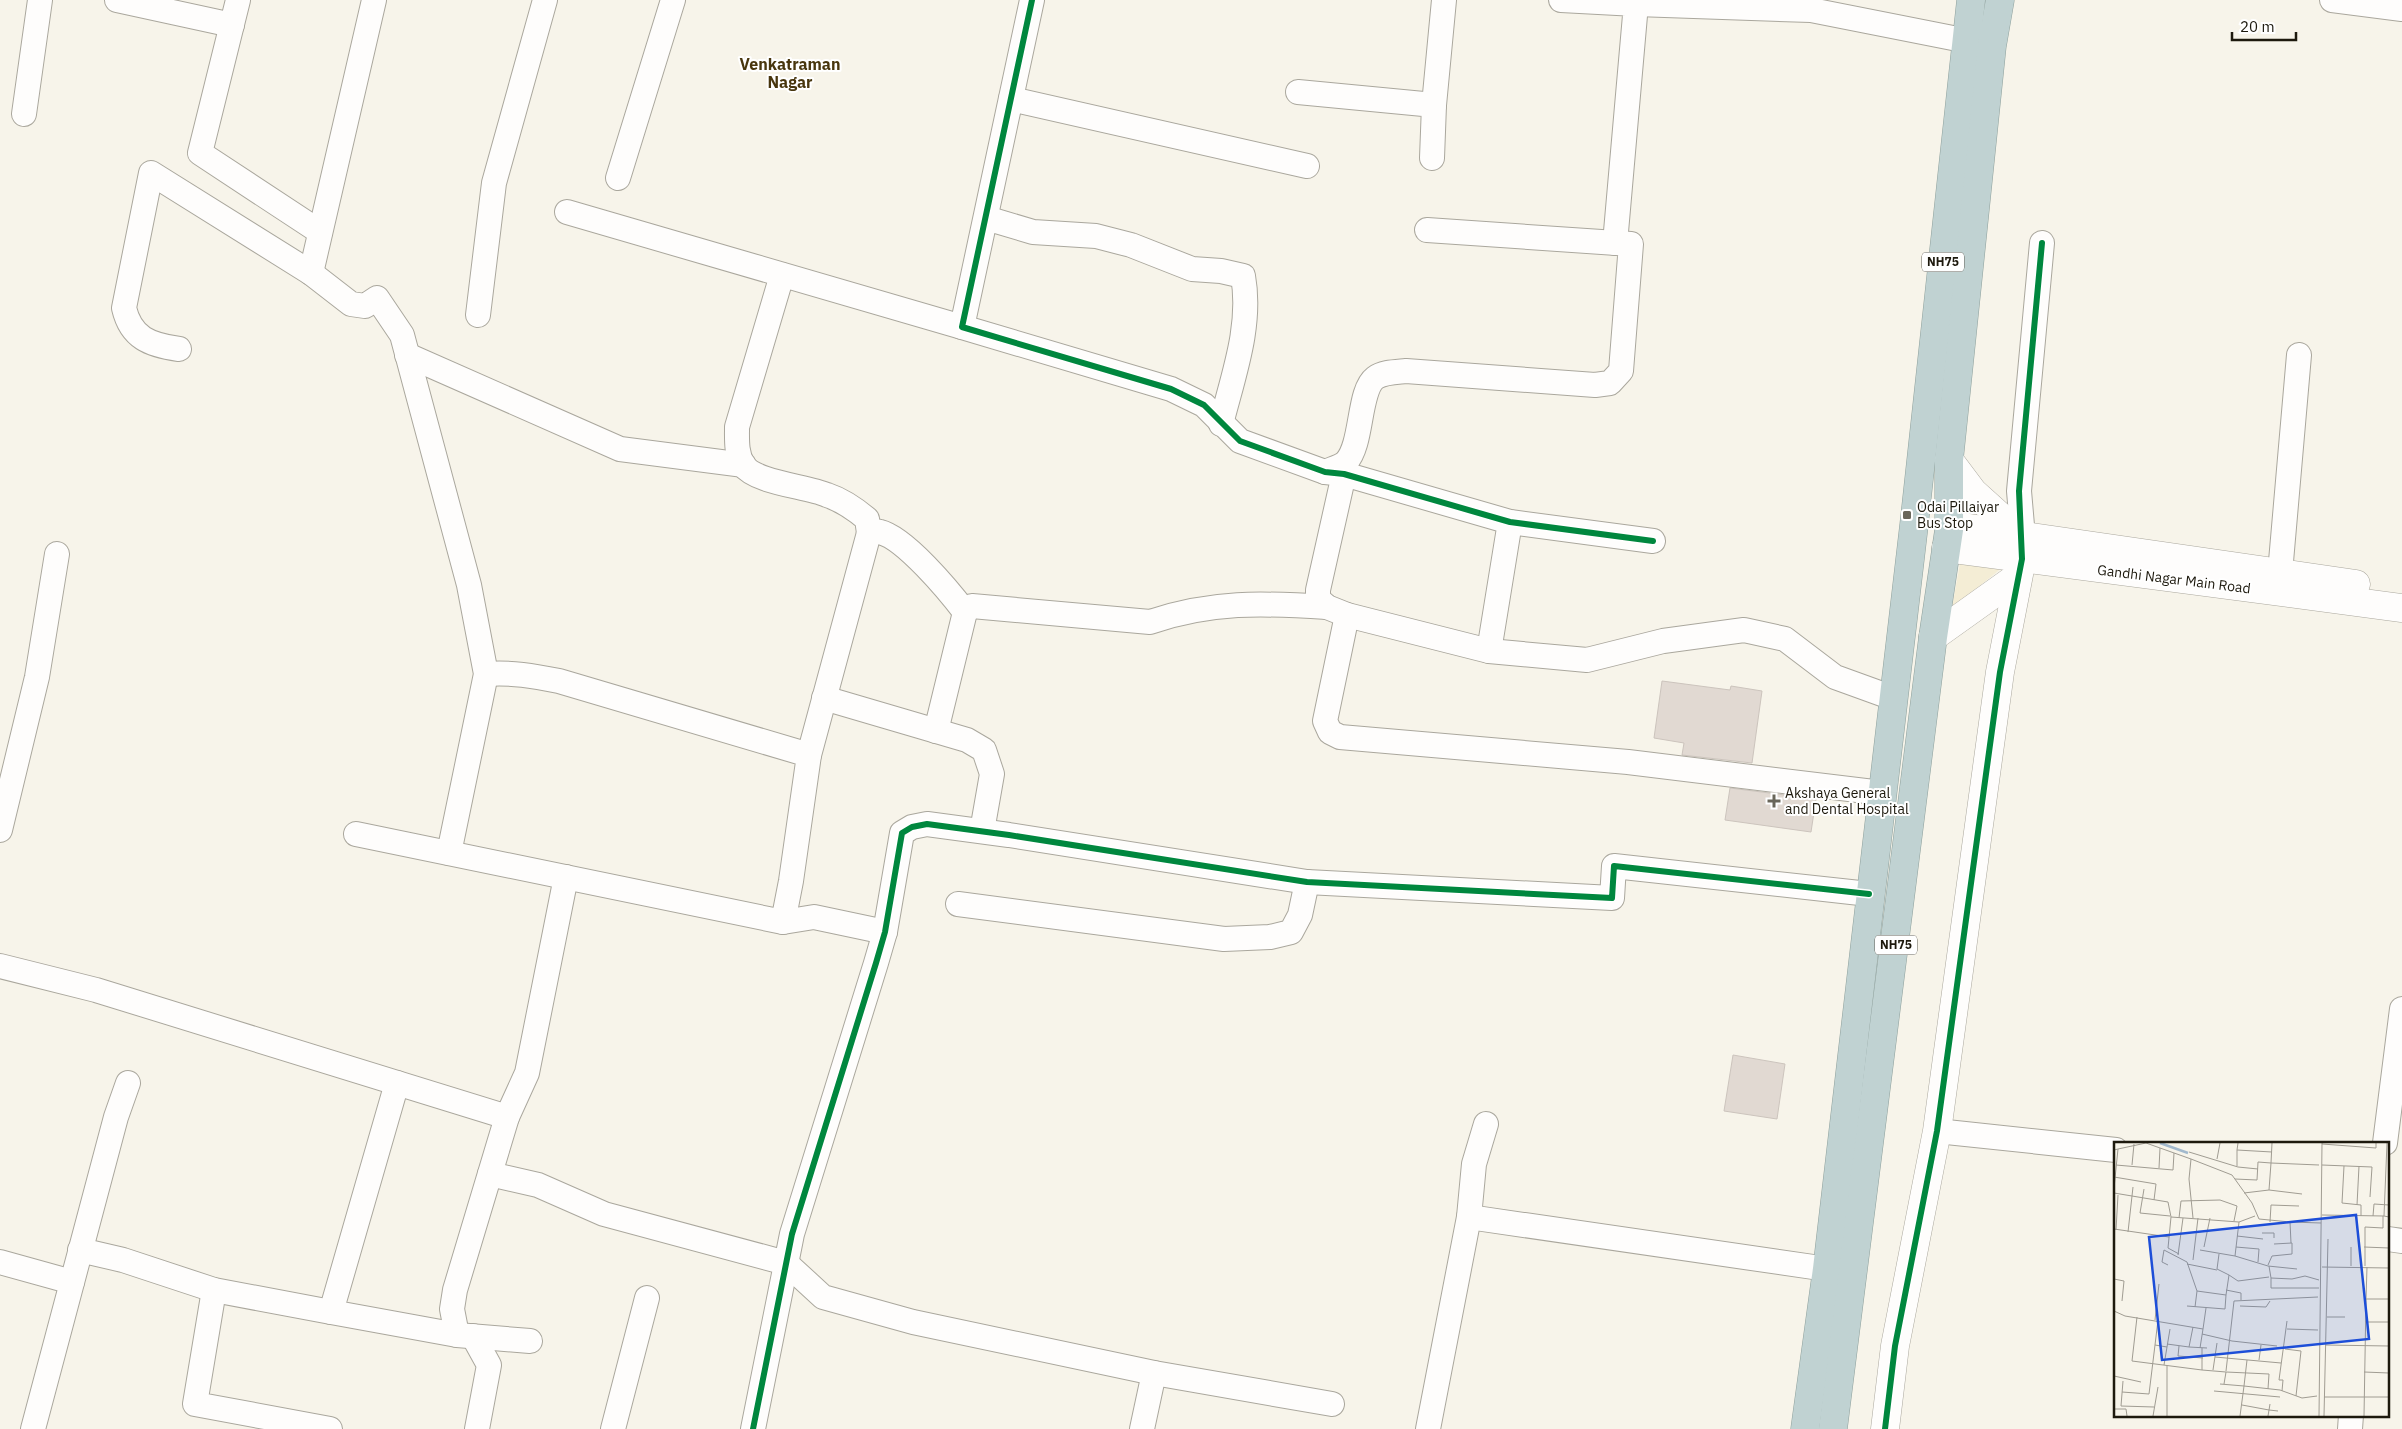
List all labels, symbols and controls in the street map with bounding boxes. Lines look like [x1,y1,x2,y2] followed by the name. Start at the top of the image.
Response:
[2232,10,2296,42] scale bar
[2240,17,2275,36] text: 20 m
[739,54,841,92] district label: Venkatraman Nagar
[1922,252,1964,272] road number: NH75
[1917,498,1999,532] place label: Odai Pillaiyar Bus Stop
[1901,509,1913,521] marker: Odai Pillaiyar Bus Stop
[2096,561,2252,597] street label: Gandhi Nagar Main Road
[1785,784,1909,818] place label: Akshaya General and Dental Hospital
[1767,794,1781,808] marker: Akshaya General and Dental Hospital
[1875,936,1917,954] road number: NH75
[2114,1142,2390,1416] inset map

